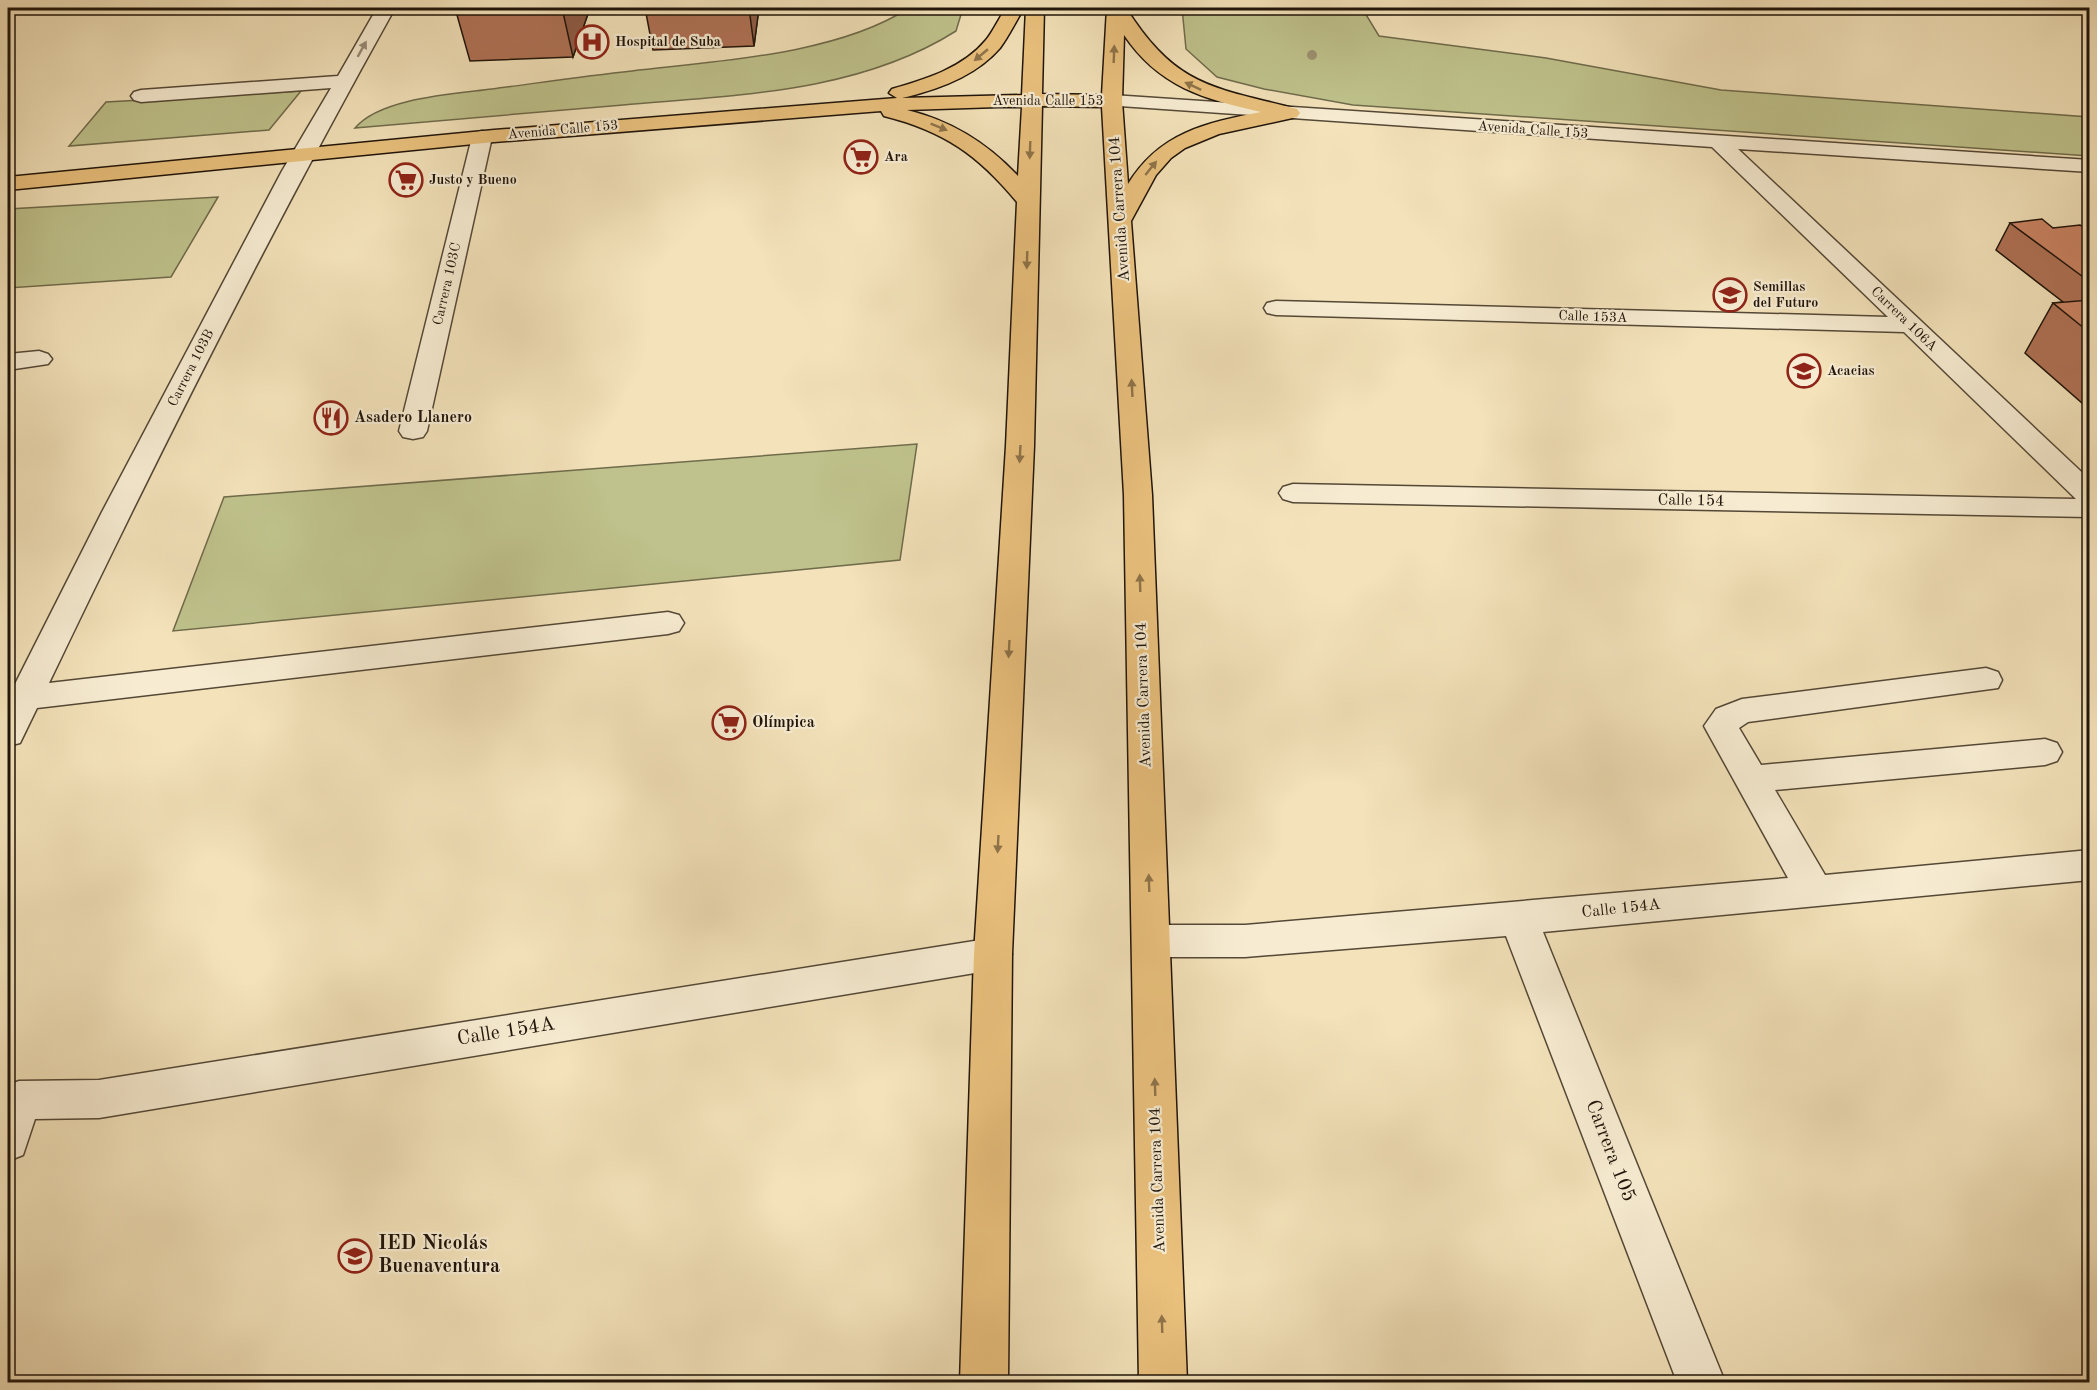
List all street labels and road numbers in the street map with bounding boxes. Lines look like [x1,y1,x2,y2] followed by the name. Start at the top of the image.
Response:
[992,94,1104,108] street label: Avenida Calle 153
[507,118,619,142] street label: Avenida Calle 153
[1477,119,1589,141] street label: Avenida Calle 153
[1107,136,1133,282] street label: Avenida Carrera 104
[431,241,463,327] street label: Carrera 103C
[1868,284,1940,354] street label: Carrera 106A
[1558,309,1628,325] street label: Calle 153A
[166,327,216,409] street label: Carrera 103B
[1657,492,1725,510] street label: Calle 154
[1133,622,1155,768] street label: Avenida Carrera 104
[1581,897,1661,921] street label: Calle 154A
[456,1014,556,1050] street label: Calle 154A
[1581,1097,1639,1205] street label: Carrera 105
[1147,1107,1169,1253] street label: Avenida Carrera 104

